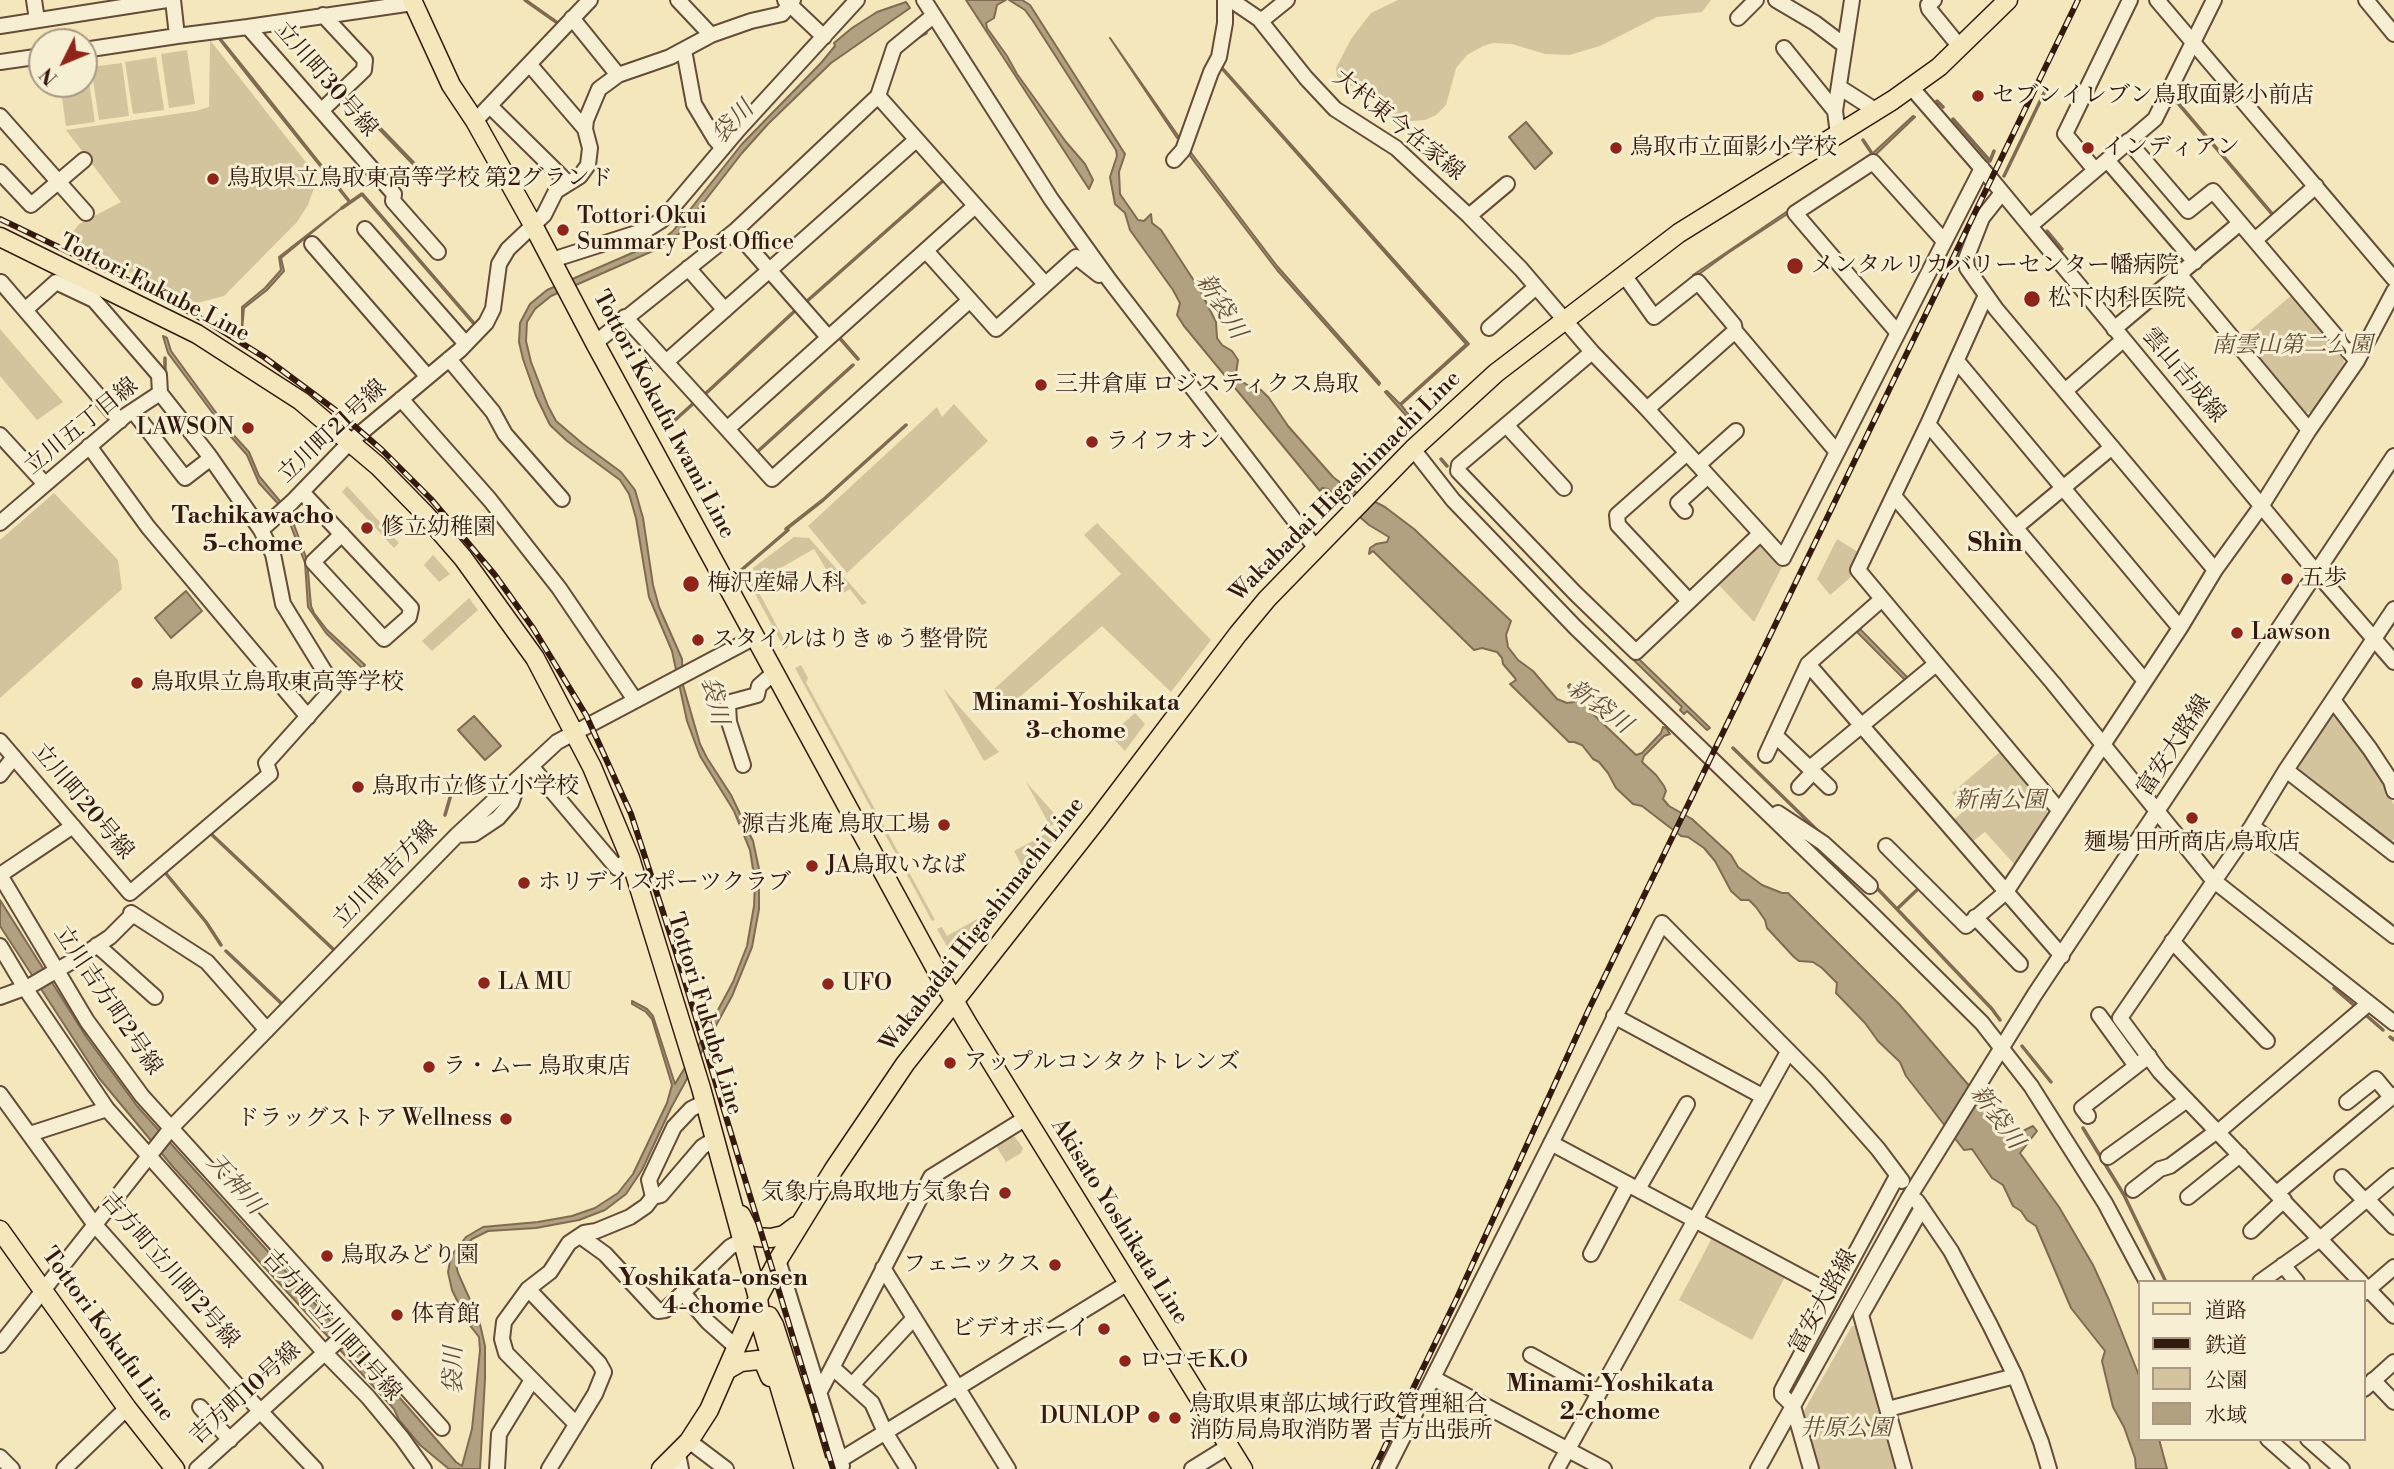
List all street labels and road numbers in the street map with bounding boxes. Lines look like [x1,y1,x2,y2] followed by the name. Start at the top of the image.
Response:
[268,17,382,143] street label: 立川町30号線
[1327,65,1469,187] street label: 大杙東今在家線
[54,229,254,349] street label: Tottori Fukube Line
[586,286,740,544] street label: Tottori Kokufu Iwami Line
[2135,323,2231,429] street label: 雲山吉成線
[1225,366,1467,608] street label: Wakabadai Higashimachi Line
[20,373,144,481] street label: 立川五丁目線
[273,375,393,489] street label: 立川町21号線
[2132,690,2218,802] street label: 富安大路線
[25,738,139,866] street label: 立川町20号線
[875,792,1091,1058] street label: Wakabadai Higashimachi Line
[328,816,444,934] street label: 立川南吉方線
[660,910,748,1118] street label: Tottori Fukube Line
[47,921,167,1081] street label: 立川吉方町2号線
[1044,1114,1194,1330] street label: Akisato Yoshikata Line
[94,1188,244,1354] street label: 吉方町立川町2号線
[35,1243,179,1427] street label: Tottori Kokufu Line
[256,1245,406,1407] street label: 吉方町立川町1号線
[1784,1245,1864,1359] street label: 富安大路線
[185,1337,307,1451] street label: 吉方町10号線

